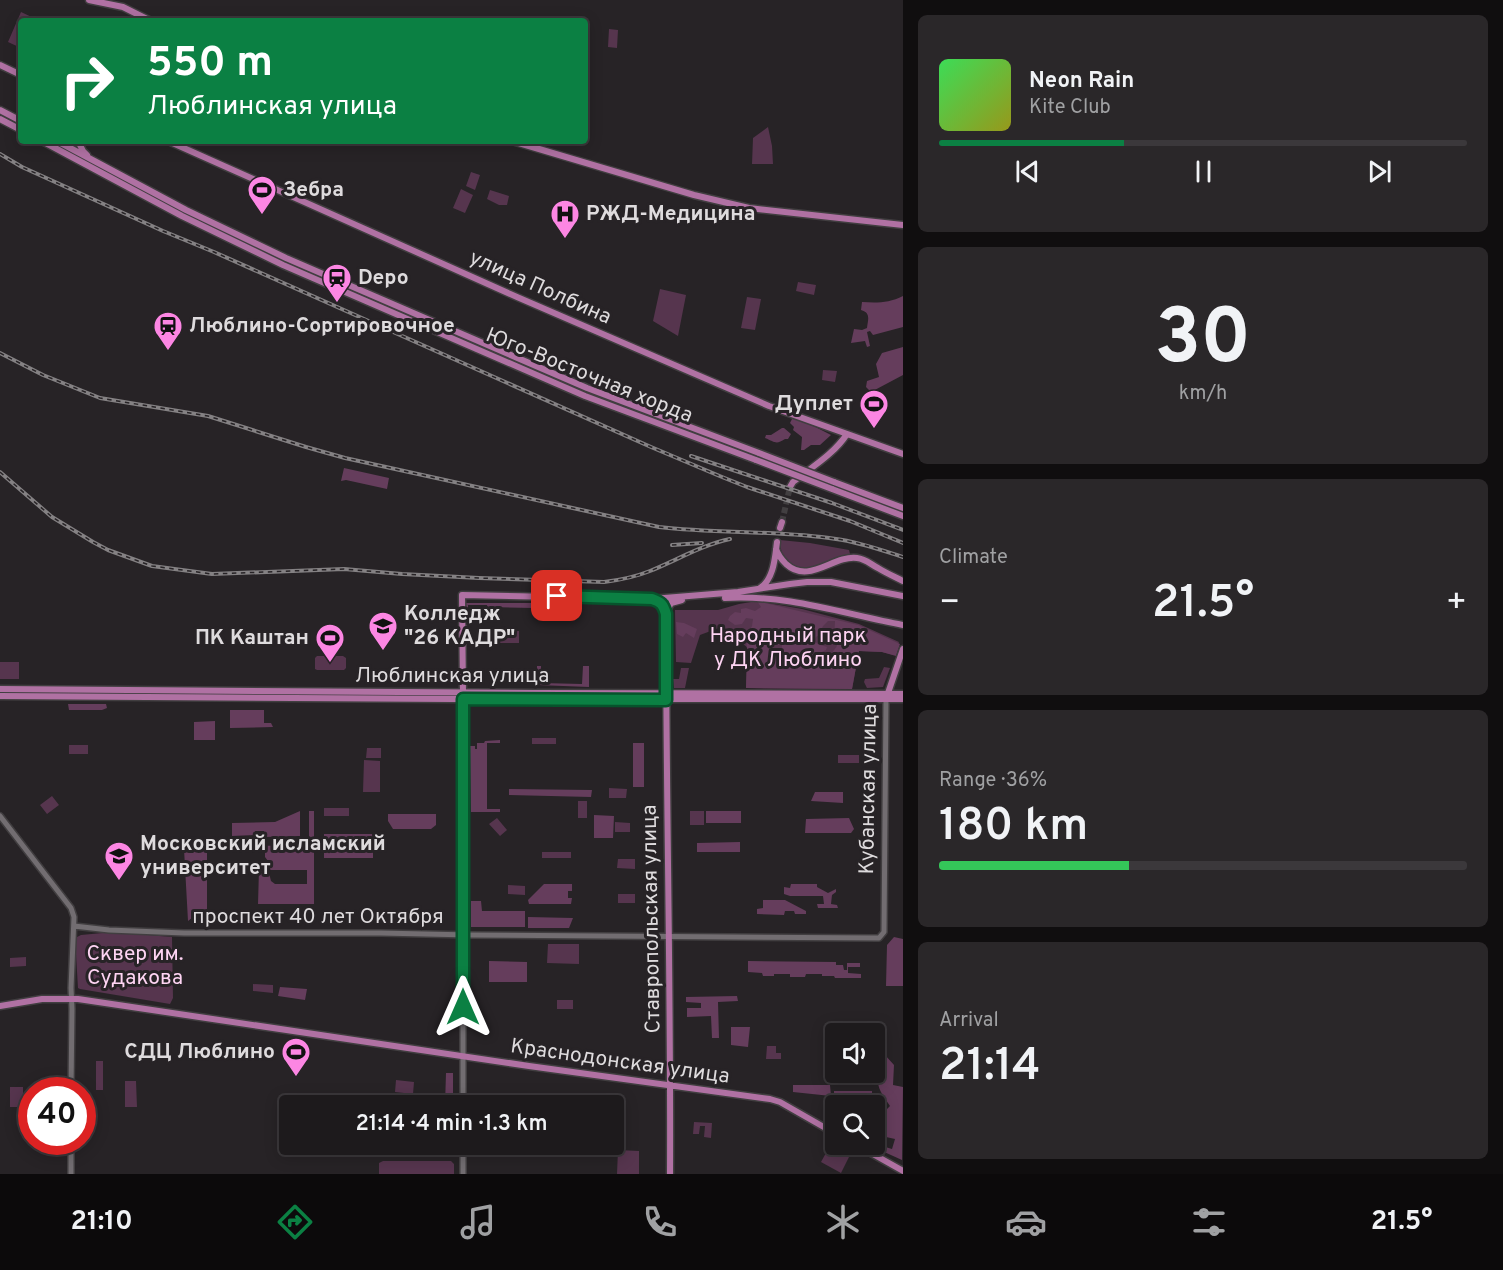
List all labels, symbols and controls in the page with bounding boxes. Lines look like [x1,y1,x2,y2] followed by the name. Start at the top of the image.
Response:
[147,38,273,91] text: 550 m
[48,42,126,120] icon: right
[1029,68,1134,95] text: Neon Rain
[147,90,397,124] text: Люблинская улица
[1029,95,1111,121] text: Kite Club
[1011,155,1044,188] icon: previous
[1187,155,1220,188] icon: pause
[1363,155,1396,188] icon: next
[246,174,278,216] sports icon: Зебра
[283,177,344,204] place label: Зебра
[549,198,581,240] hospital icon: РЖД-Медицина
[586,201,755,228] place label: РЖД-Медицина
[465,245,615,331] street label: улица Полбина
[321,262,353,304] station icon: Depo
[358,265,409,292] place label: Depo
[1155,292,1251,391] text: 30
[152,310,184,352] station icon: Люблино-Сортировочное
[189,313,455,340] place label: Люблино-Сортировочное
[481,322,697,430] street label: Юго-Восточная хорда
[1179,381,1227,407] text: km/h
[858,388,890,430] sports icon: Дуплет
[775,391,853,418] place label: Дуплет
[939,545,1008,571] text: Climate
[531,570,582,621] pin
[1152,576,1254,633] text: 21.5°
[540,579,573,612] icon: arrive
[939,583,960,625] text: −
[1446,583,1467,625] text: +
[404,601,515,652] place label: Колледж "26 КАДР"
[367,610,399,652] school or university icon: Колледж "26 КАДР"
[314,622,346,664] sports icon: ПК Каштан
[710,623,866,674] park label: Народный парк у ДК Люблино
[195,625,309,652] place label: ПК Каштан
[355,663,549,690] street label: Люблинская улица
[854,703,884,875] street label: Кубанская улица
[939,768,1047,794] text: Range · 36%
[939,799,1088,856] text: 180 km
[637,804,667,1034] street label: Ставропольская улица
[140,831,386,882] place label: Московский исламский университет
[103,840,135,882] school or university icon: Московский исламский университет
[192,904,444,931] street label: проспект 40 лет Октября
[87,941,183,992] park label: Сквер им. Судакова
[431,975,495,1039] position arrow
[939,1008,999,1034] text: Arrival
[825,1023,885,1155] map controls
[825,1023,885,1083] button: sound
[509,1033,731,1091] street label: Краснодонская улица
[280,1036,312,1078] sports icon: СДЦ Люблино
[124,1039,275,1066] place label: СДЦ Люблино
[939,1039,1041,1096] text: 21:14
[18,1077,96,1155] speed limit sign: 40
[825,1095,885,1155] button: search
[355,1111,548,1138] text: 21:14 · 4 min · 1.3 km
[274,1201,316,1243] icon: directions
[457,1201,499,1243] icon: music
[639,1201,681,1243] icon: phone
[822,1201,864,1243] icon: climate
[1005,1201,1047,1243] icon: car
[1188,1201,1230,1243] icon: filters
[70,1205,133,1239] text: 21:10
[1371,1205,1433,1239] text: 21.5°

